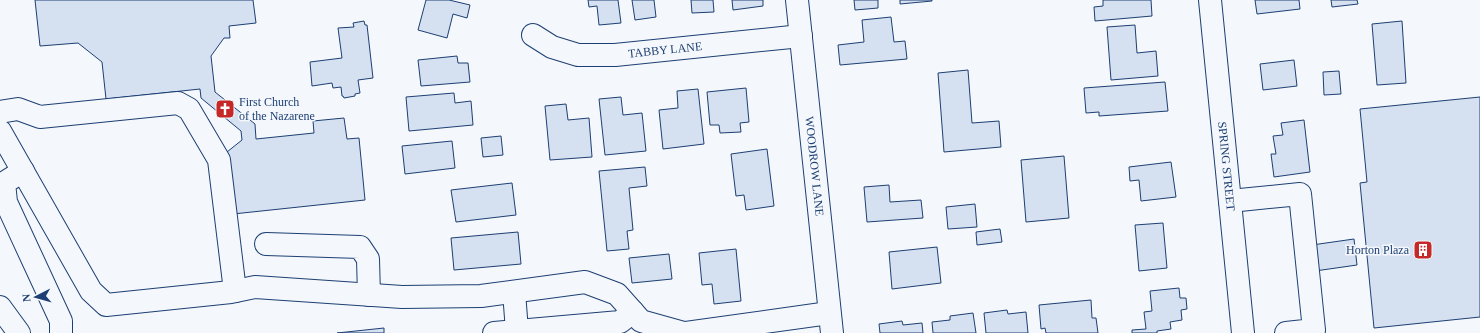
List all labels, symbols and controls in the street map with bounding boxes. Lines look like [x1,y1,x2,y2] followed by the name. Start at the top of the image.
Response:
[627,39,703,61] street label: TABBY LANE
[239,95,315,123] place label: First Church of the Nazarene
[214,98,236,120] church icon: First Church of the Nazarene
[802,116,827,217] street label: WOODROW LANE
[1215,121,1238,212] street label: SPRING STREET
[1412,239,1434,261] building icon: Horton Plaza
[1346,243,1410,257] place label: Horton Plaza
[16,277,56,317] north arrow
[20,293,32,303] text: N

